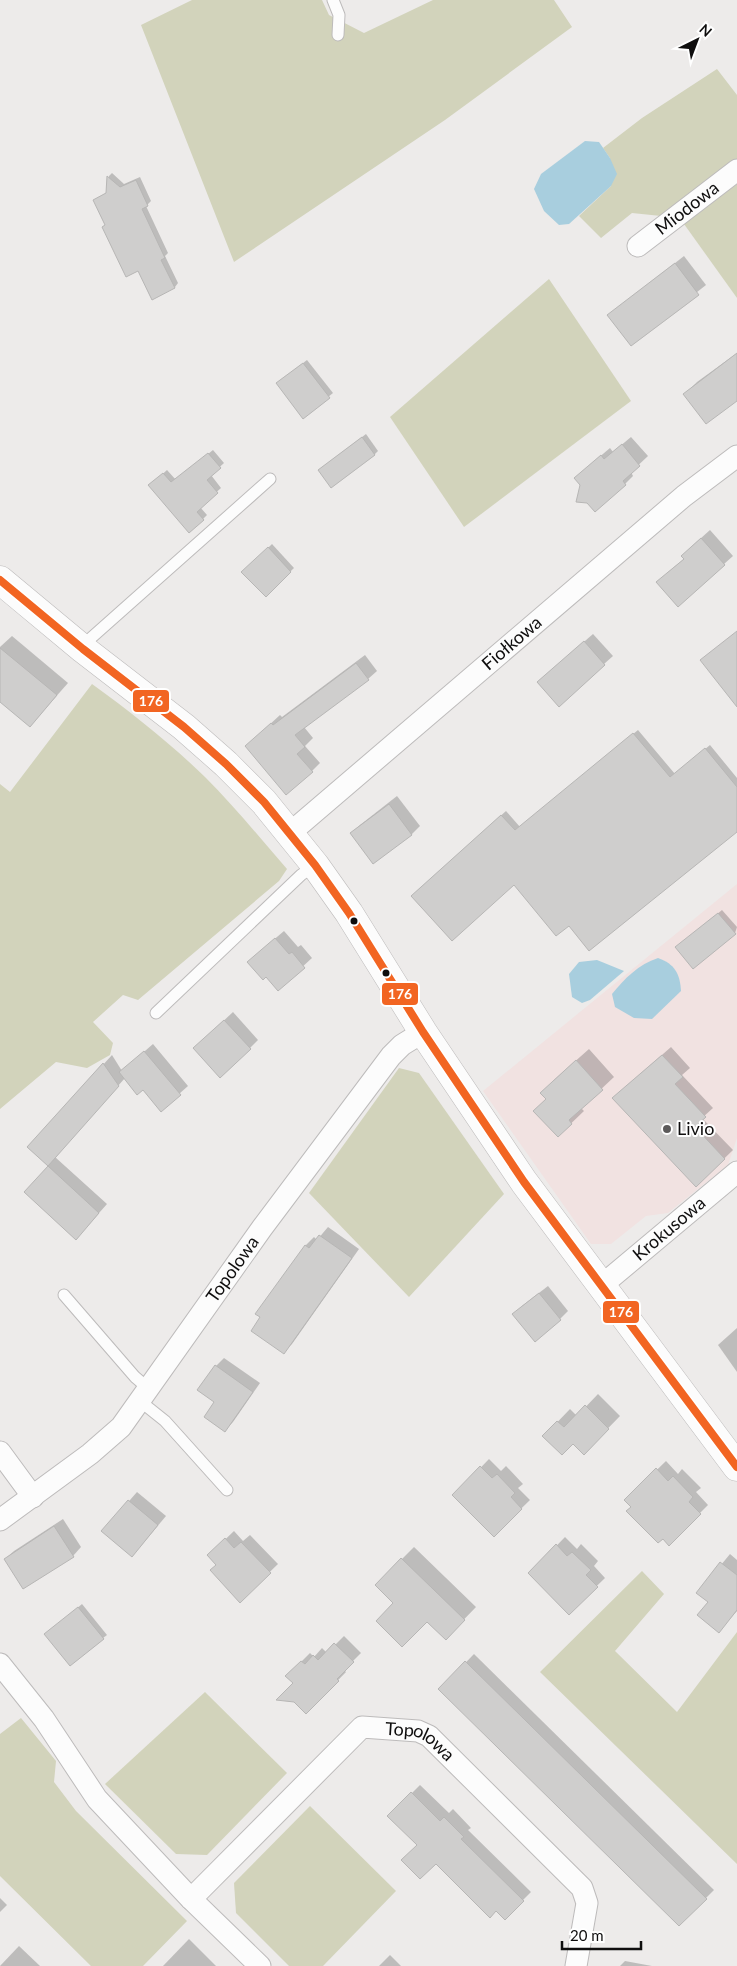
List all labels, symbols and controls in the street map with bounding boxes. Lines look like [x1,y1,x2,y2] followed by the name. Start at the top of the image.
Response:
[672,15,722,65] north arrow
[696,20,716,40] text: N
[650,176,723,239] street label: Miodowa
[477,611,546,674] street label: Fiołkowa
[132,689,170,713] line badge: 176
[139,692,163,709] text: 176
[349,916,359,926] unlabelled marker
[381,968,391,978] unlabelled marker
[381,982,419,1006] line badge: 176
[388,985,412,1002] text: 176
[677,1117,714,1139] place label: Livio
[661,1123,673,1135] marker: Livio
[628,1191,710,1265] street label: Krokusowa
[201,1231,263,1306] street label: Topolowa
[602,1300,640,1324] line badge: 176
[609,1303,633,1320] text: 176
[385,1717,460,1765] street label: Topolowa
[562,1918,641,1950] scale bar
[570,1926,604,1944] text: 20 m

